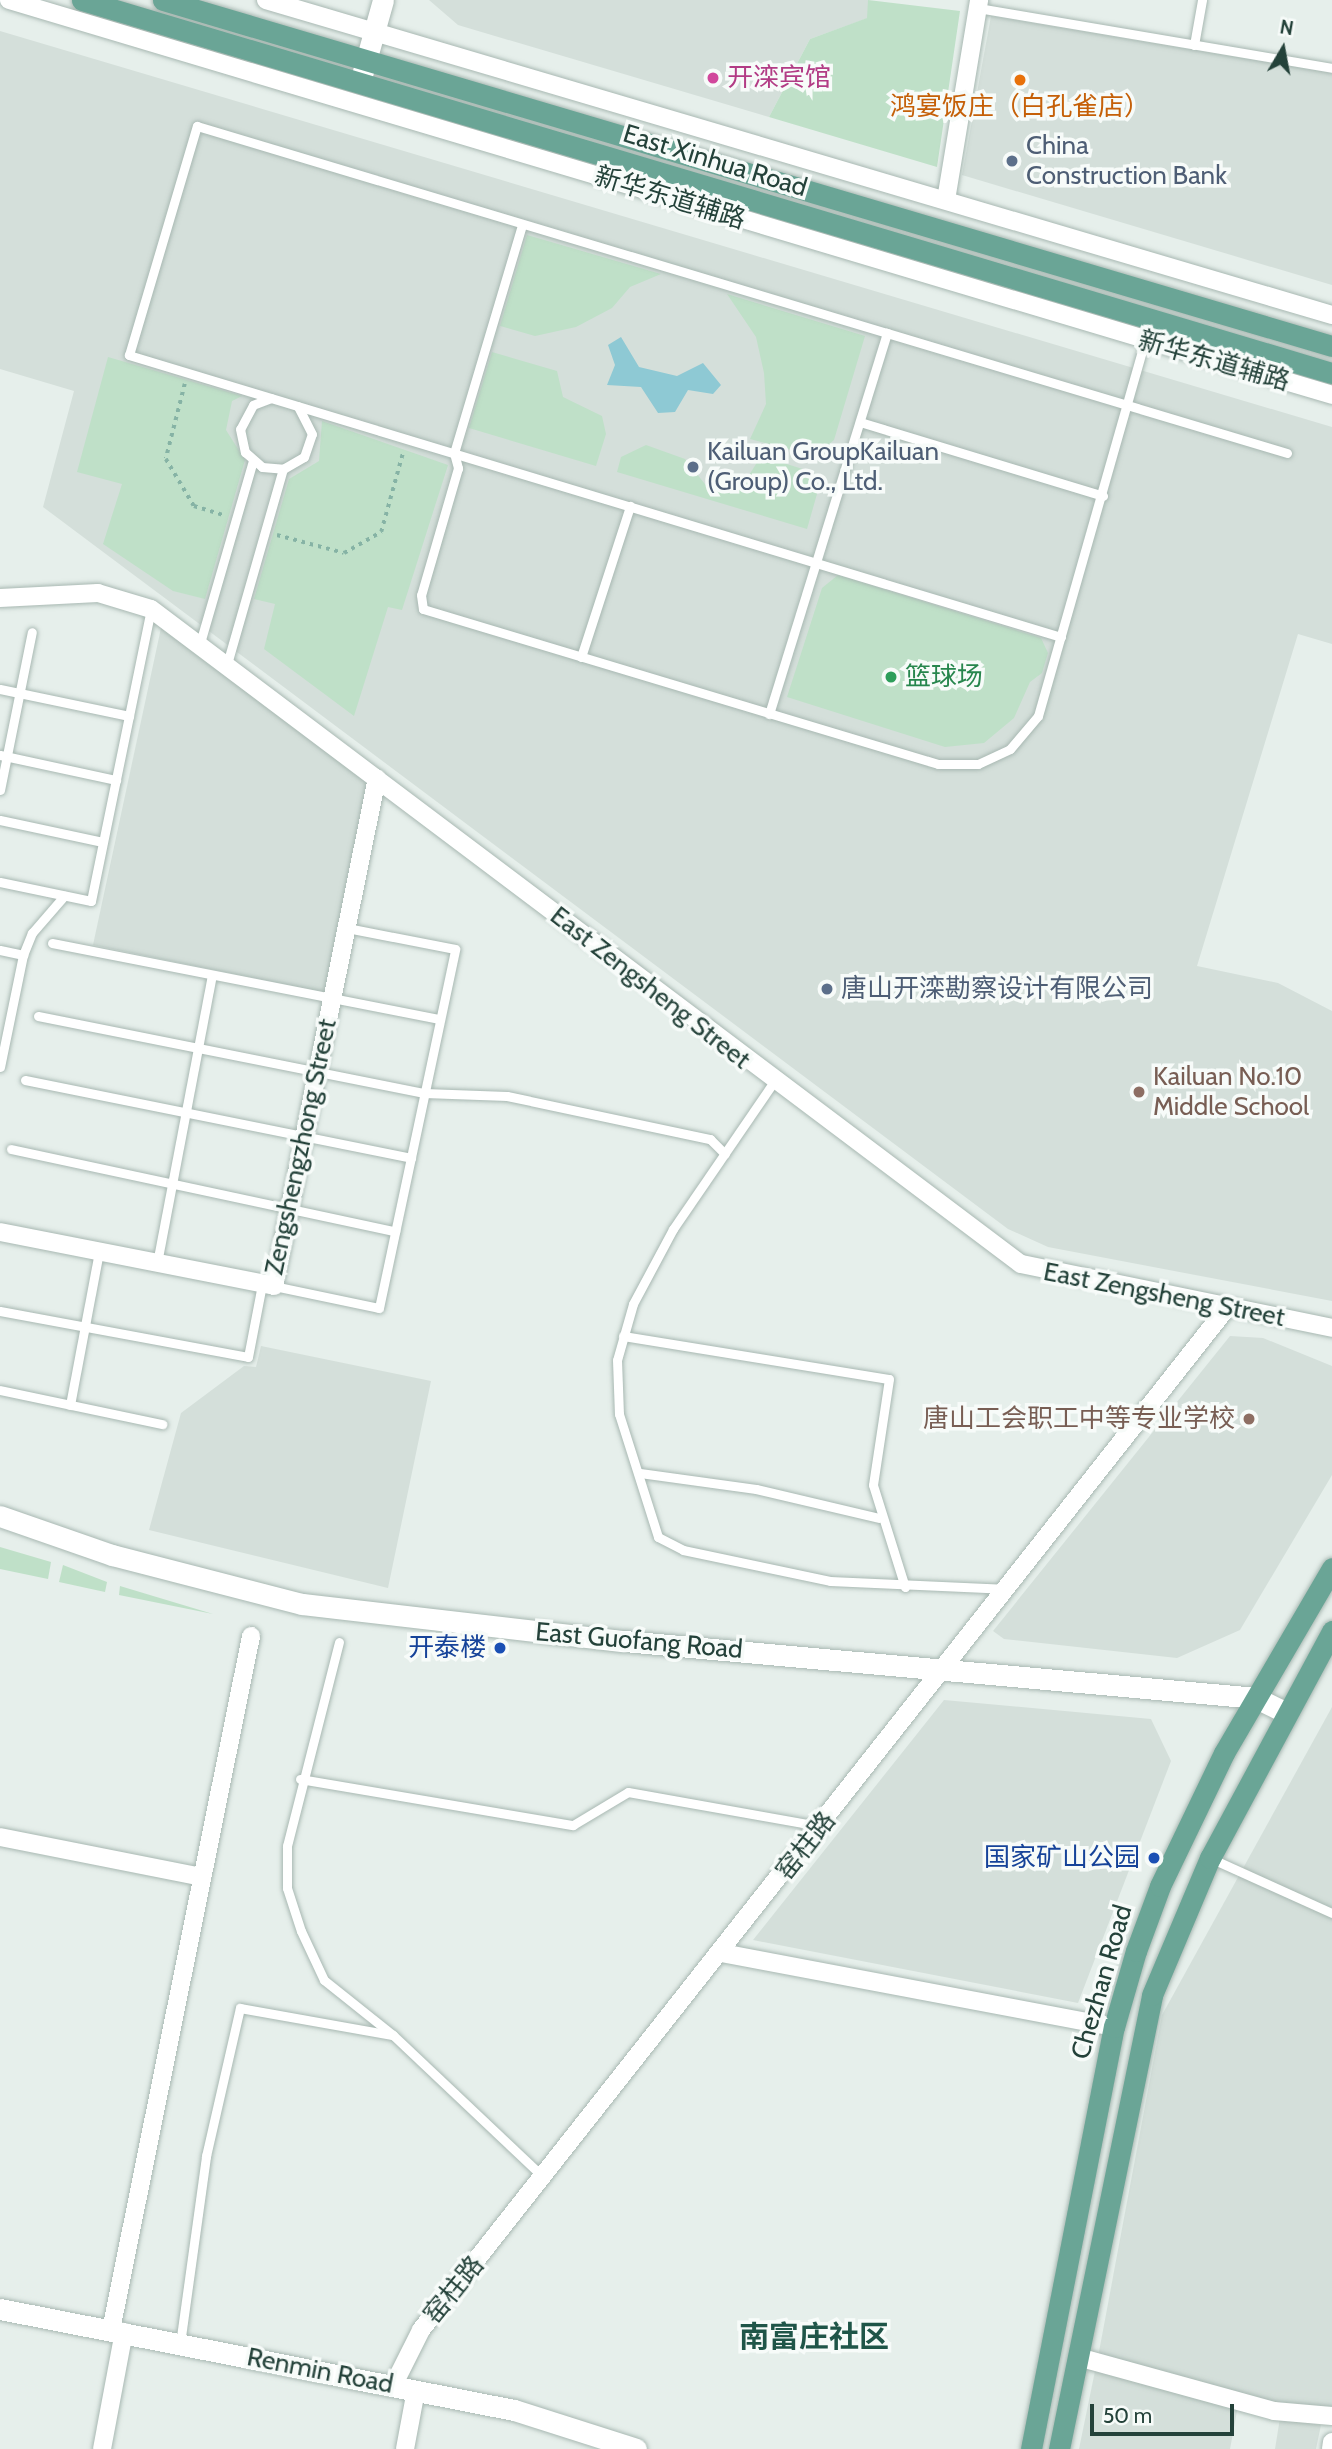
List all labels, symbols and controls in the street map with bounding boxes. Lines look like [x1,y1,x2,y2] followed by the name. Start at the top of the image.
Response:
[1248,14,1318,84] north arrow
[1278,15,1295,40] text: N
[727,62,831,94] place label: 开滦宾馆
[705,70,721,86] marker: 开滦宾馆
[1012,72,1028,88] marker: 鸿宴饭庄（白孔雀店）
[890,91,1150,123] place label: 鸿宴饭庄（白孔雀店）
[619,118,811,204] street label: East Xinhua Road
[1026,130,1227,192] place label: China Construction Bank
[1004,153,1020,169] marker: China Construction Bank
[591,160,749,236] street label: 新华东道辅路
[1135,325,1293,397] street label: 新华东道辅路
[707,436,939,498] place label: Kailuan GroupKailuan (Group) Co., Ltd.
[685,459,701,475] marker: Kailuan GroupKailuan (Group) Co., Ltd.
[905,661,983,693] place label: 篮球场
[883,669,899,685] marker: 篮球场
[544,900,756,1076] street label: East Zengsheng Street
[841,973,1153,1005] place label: 唐山开滦勘察设计有限公司
[819,981,835,997] marker: 唐山开滦勘察设计有限公司
[259,1016,343,1278] street label: Zengshengzhong Street
[1153,1061,1309,1122] place label: Kailuan No.10 Middle School
[1131,1084,1147,1100] marker: Kailuan No.10 Middle School
[1041,1256,1287,1334] street label: East Zengsheng Street
[923,1403,1235,1435] place label: 唐山工会职工中等专业学校
[1241,1411,1257,1427] marker: 唐山工会职工中等专业学校
[534,1616,744,1666] street label: East Guofang Road
[408,1632,486,1664] place label: 开泰楼
[492,1640,508,1656] marker: 开泰楼
[770,1806,842,1886] street label: 窑柱路
[984,1842,1140,1874] place label: 国家矿山公园
[1146,1850,1162,1866] marker: 国家矿山公园
[1065,1901,1139,2063] street label: Chezhan Road
[417,2250,491,2330] street label: 窑柱路
[739,2319,889,2355] district label: 南富庄社区
[244,2342,396,2400] street label: Renmin Road
[1094,2390,1238,2434] scale bar
[1103,2403,1152,2428] text: 50 m

